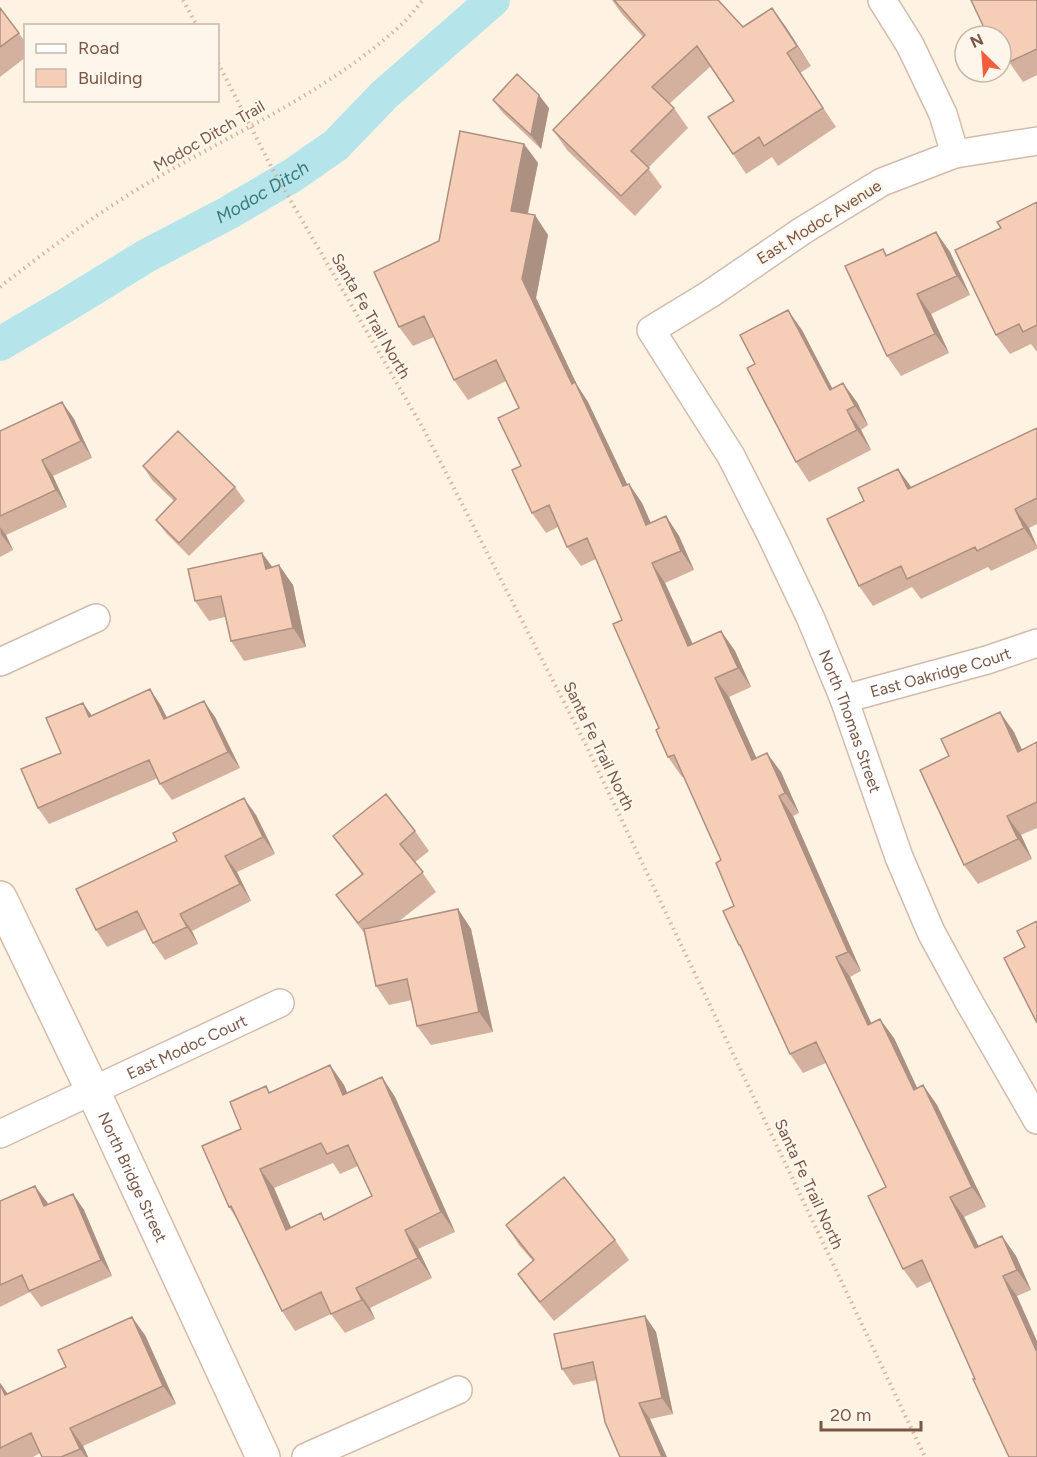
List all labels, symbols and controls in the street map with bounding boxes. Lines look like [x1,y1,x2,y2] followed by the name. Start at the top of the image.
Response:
[24,24,219,102] legend
[953,24,1013,84] north arrow
[967,30,986,52] text: N
[78,37,119,59] text: Road
[78,67,143,89] text: Building
[150,96,268,176] street label: Modoc Ditch Trail
[212,156,313,228] water label: Modoc Ditch
[753,176,885,268] street label: East Modoc Avenue
[327,250,415,382] street label: Santa Fe Trail North
[868,643,1013,701] street label: East Oakridge Court
[815,647,885,795] street label: North Thomas Street
[560,678,639,814] street label: Santa Fe Trail North
[123,1010,250,1083] street label: East Modoc Court
[95,1109,171,1245] street label: North Bridge Street
[771,1116,847,1252] street label: Santa Fe Trail North
[821,1394,922,1432] scale bar
[830,1404,871,1426] text: 20 m

